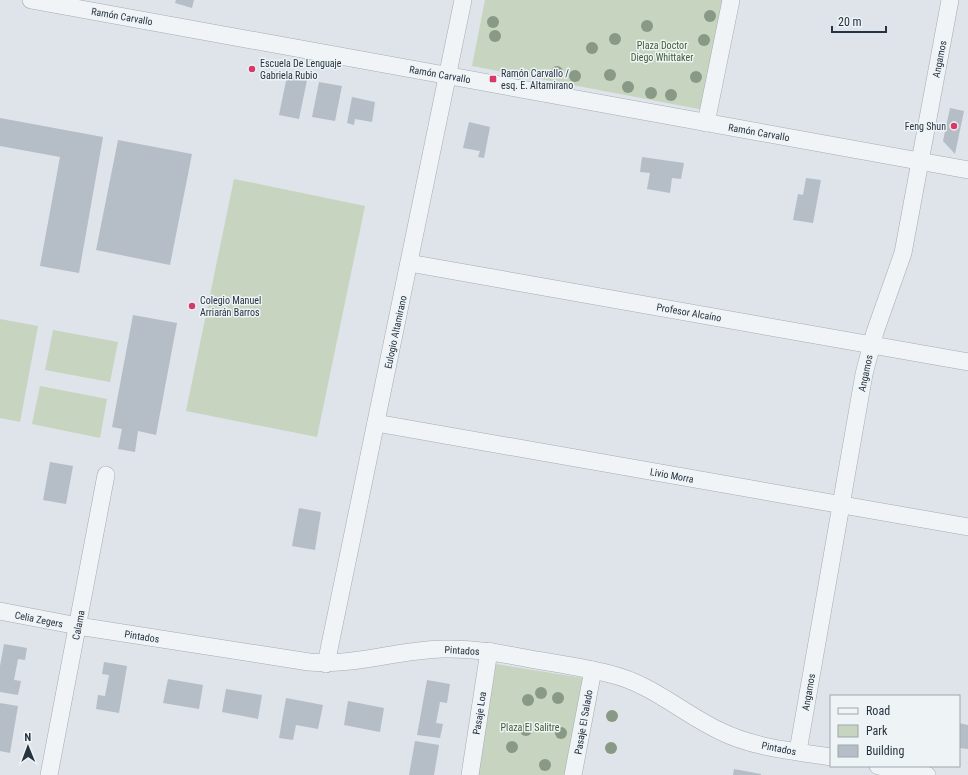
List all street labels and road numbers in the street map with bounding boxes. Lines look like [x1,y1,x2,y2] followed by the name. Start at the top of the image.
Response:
[90,6,153,27] street label: Ramón Carvallo
[931,39,949,79] street label: Angamos
[408,64,471,85] street label: Ramón Carvallo
[727,122,790,143] street label: Ramón Carvallo
[382,294,409,370] street label: Eulogio Altamirano
[656,301,722,324] street label: Profesor Alcaíno
[856,353,875,393] street label: Angamos
[649,466,695,485] street label: Livio Morra
[14,609,64,630] street label: Celia Zegers
[70,609,87,641] street label: Calama
[124,628,160,645] street label: Pintados
[444,644,480,657] street label: Pintados
[800,672,817,711] street label: Angamos
[572,689,595,755] street label: Pasaje El Salado
[471,691,488,735] street label: Pasaje Loa
[761,740,798,757] street label: Pintados

